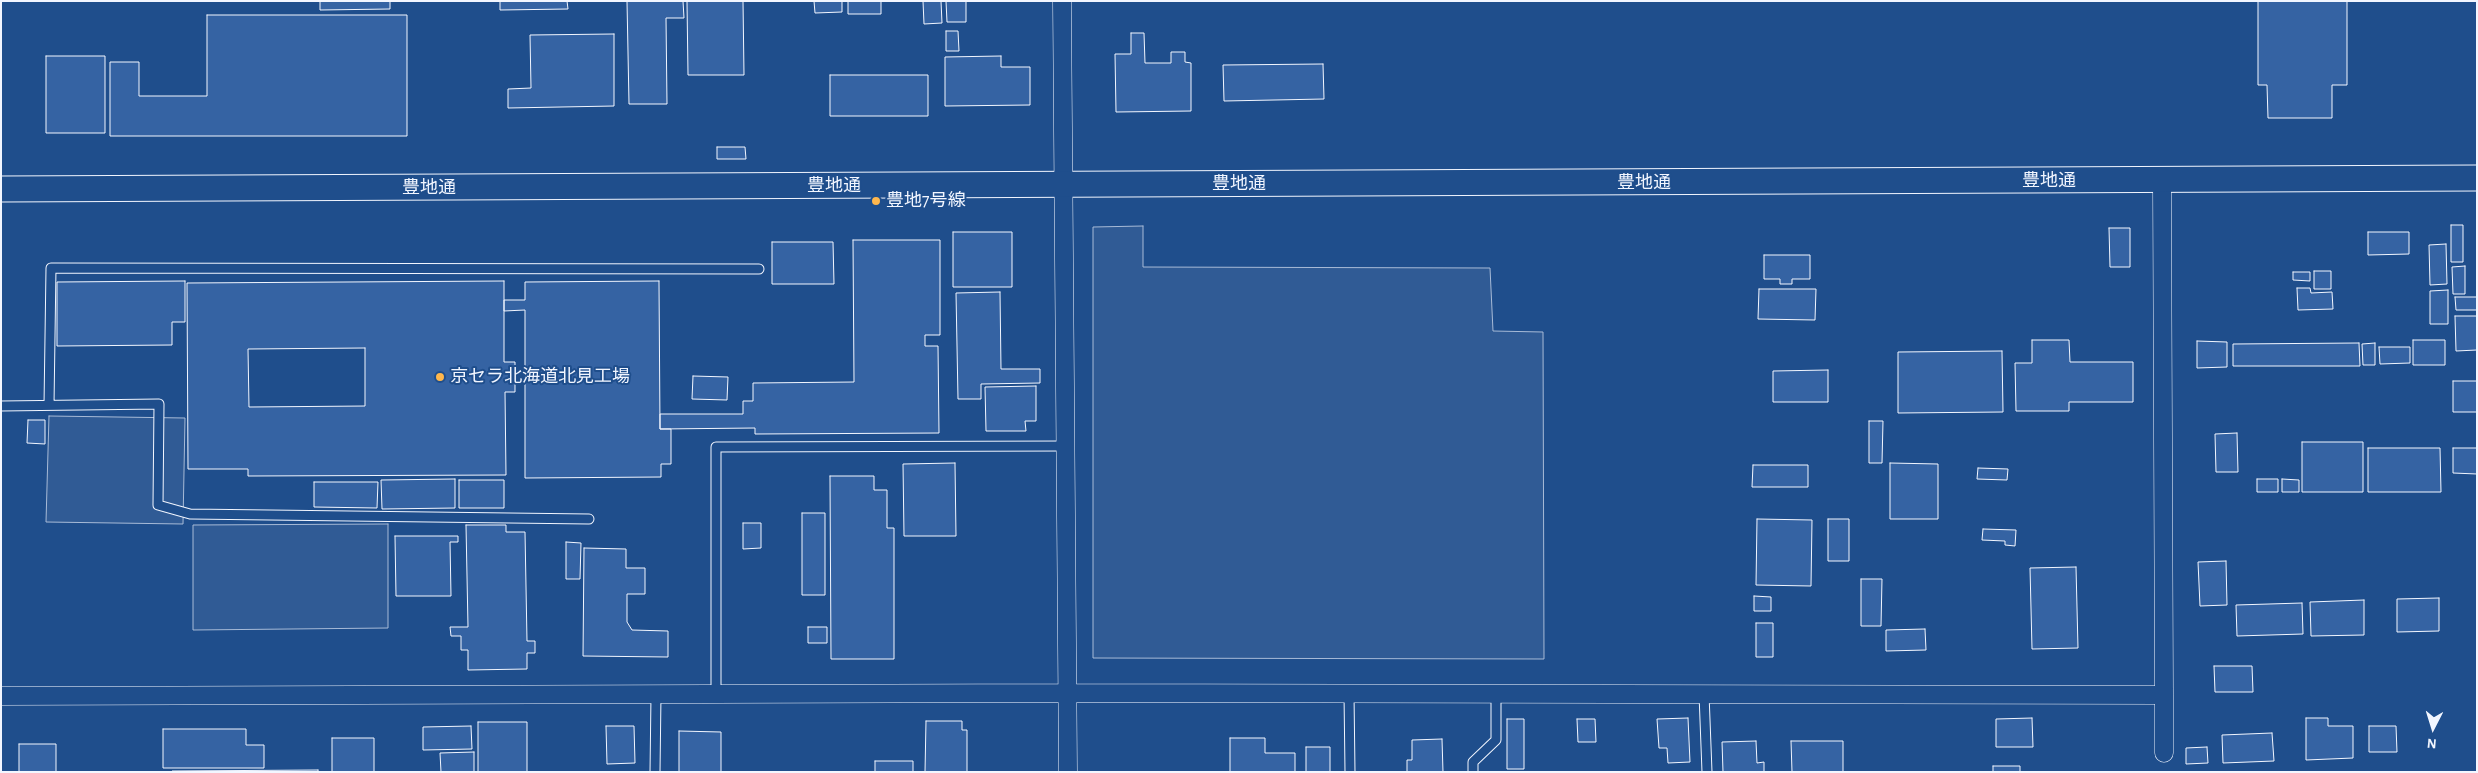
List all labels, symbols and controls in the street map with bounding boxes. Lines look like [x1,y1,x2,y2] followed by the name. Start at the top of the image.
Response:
[2022,170,2076,192] street label: 豊地通
[1617,172,1671,194] street label: 豊地通
[1212,173,1266,195] street label: 豊地通
[807,175,861,197] street label: 豊地通
[402,177,456,199] street label: 豊地通
[886,190,966,212] place label: 豊地7号線
[870,195,882,207] marker: 豊地7号線
[450,366,630,388] place label: 京セラ北海道北見工場
[434,371,446,383] marker: 京セラ北海道北見工場
[2408,703,2458,753] north arrow
[2426,736,2437,750] text: N

